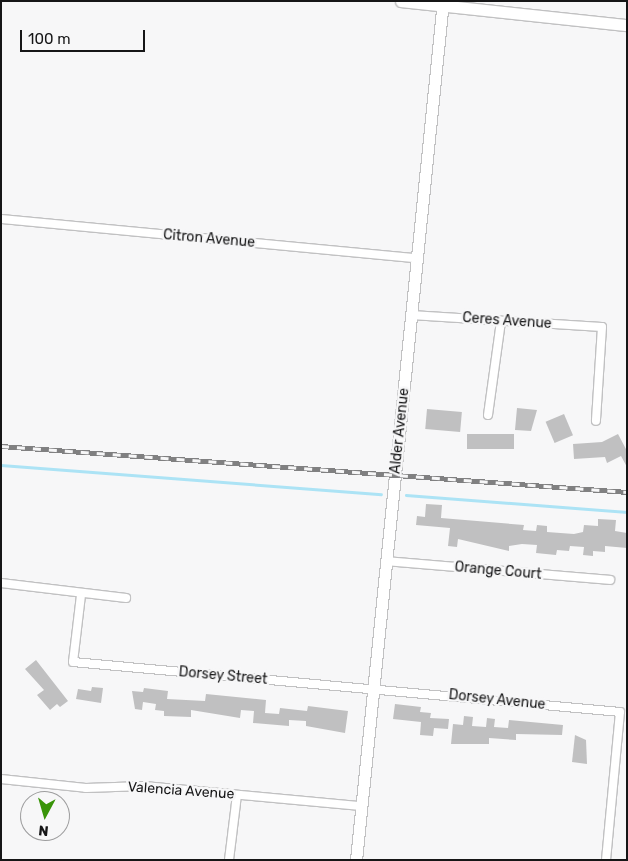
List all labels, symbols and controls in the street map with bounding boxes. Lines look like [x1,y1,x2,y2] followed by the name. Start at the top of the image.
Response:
[22,20,148,52] scale bar
[28,30,70,48] text: 100 m
[162,227,256,251] street label: Citron Avenue
[462,309,552,333] street label: Ceres Avenue
[387,387,413,475] street label: Alder Avenue
[454,559,542,583] street label: Orange Court
[178,664,268,688] street label: Dorsey Street
[447,687,547,713] street label: Dorsey Avenue
[127,779,235,803] street label: Valencia Avenue
[20,791,70,841] north arrow
[38,821,49,839] text: N

